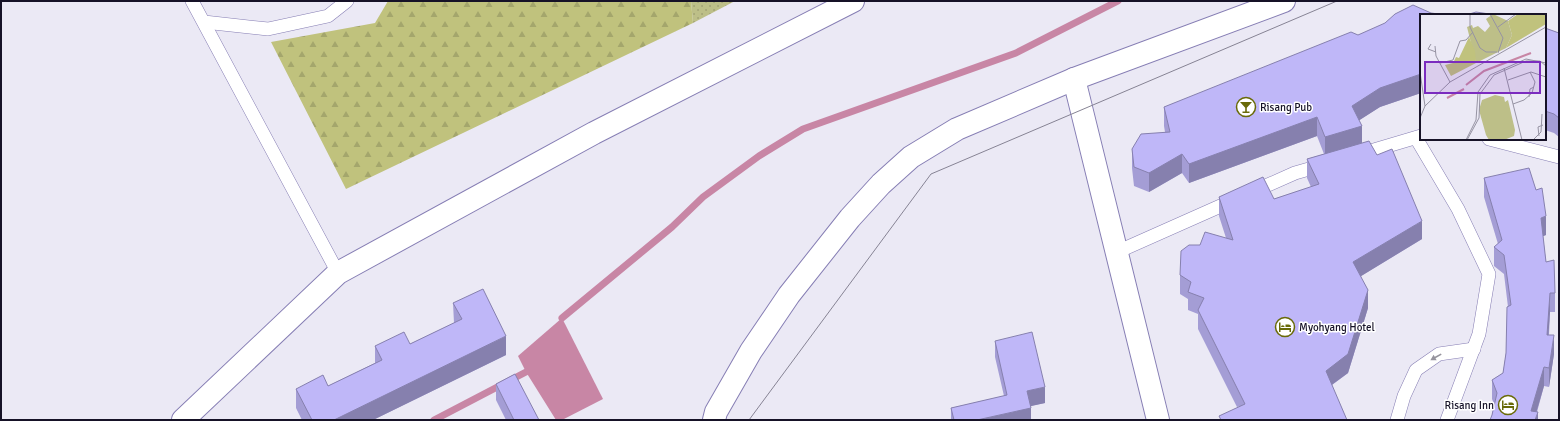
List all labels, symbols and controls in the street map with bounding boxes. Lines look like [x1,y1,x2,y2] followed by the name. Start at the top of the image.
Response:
[1420,14,1546,140] inset map
[1235,96,1257,118] bar icon: Risang Pub
[1260,101,1312,114] place label: Risang Pub
[1274,316,1296,338] hotel icon: Myohyang Hotel
[1299,321,1375,334] place label: Myohyang Hotel
[1430,353,1442,360] one-way arrow
[1497,394,1519,416] hotel icon: Risang Inn
[1445,399,1494,412] place label: Risang Inn

